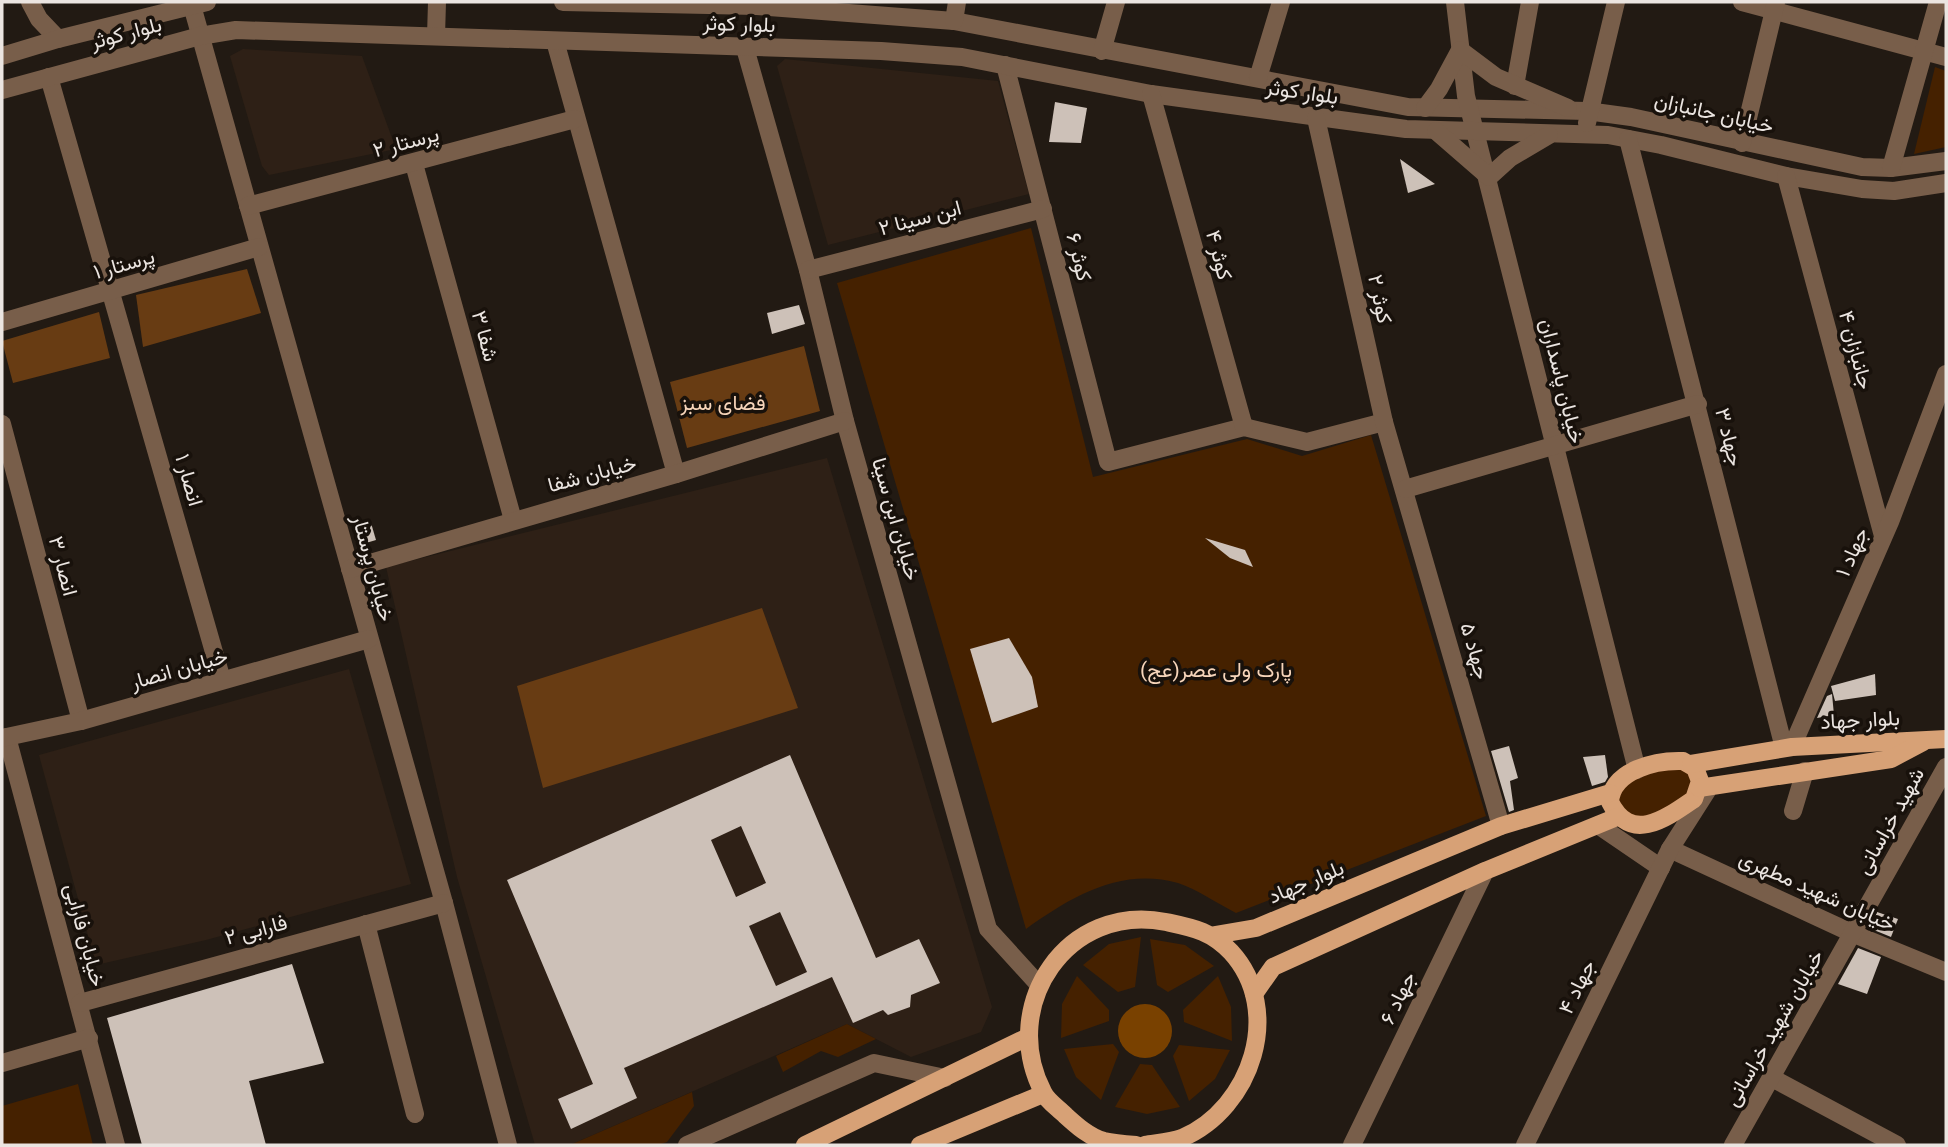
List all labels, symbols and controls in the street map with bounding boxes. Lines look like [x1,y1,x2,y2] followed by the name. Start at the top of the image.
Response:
[701,11,776,38] street label: بلوار کوثر
[87,12,164,55] street label: بلوار کوثر
[1263,75,1340,110] street label: بلوار کوثر
[1652,88,1776,139] street label: خیابان جانبازان
[370,122,442,164] street label: پرستار ۲
[876,195,964,241] street label: ابن سینا ۲
[1200,228,1237,283] street label: کوثر ۴
[1061,230,1097,284] street label: کوثر ۶
[91,244,158,286] street label: پرستار ۱
[1362,272,1397,326] street label: کوثر ۲
[467,308,503,364] street label: شفا ۳
[1833,308,1878,392] street label: جانبازان ۴
[1533,316,1589,446] street label: خیابان پاسداران
[679,391,766,416] park label: فضای سبز
[1709,405,1748,469] street label: جهاد ۳
[169,451,208,509] street label: انصار ۱
[545,451,639,497] street label: خیابان شفا
[867,455,925,583] street label: خیابان ابن سینا
[345,511,399,624] street label: خیابان پرستار
[1831,524,1874,581] street label: جهاد ۱
[43,534,82,599] street label: انصار ۳
[1455,620,1494,682] street label: جهاد ۵
[127,644,231,696] street label: خیابان انصار
[1140,658,1292,684] park label: پارک ولی عصر(عج)
[1820,706,1900,735] street label: بلوار جهاد
[1851,763,1930,879] street label: شهید خراسانی
[1735,846,1899,937] street label: خیابان شهید مطهری
[1265,855,1348,910] street label: بلوار جهاد
[59,881,110,989] street label: خیابان فارابی
[222,910,290,951] street label: فارابی ۲
[1719,946,1829,1111] street label: خیابان شهید خراسانی
[1554,956,1601,1018] street label: جهاد ۴
[1375,968,1422,1029] street label: جهاد ۶

